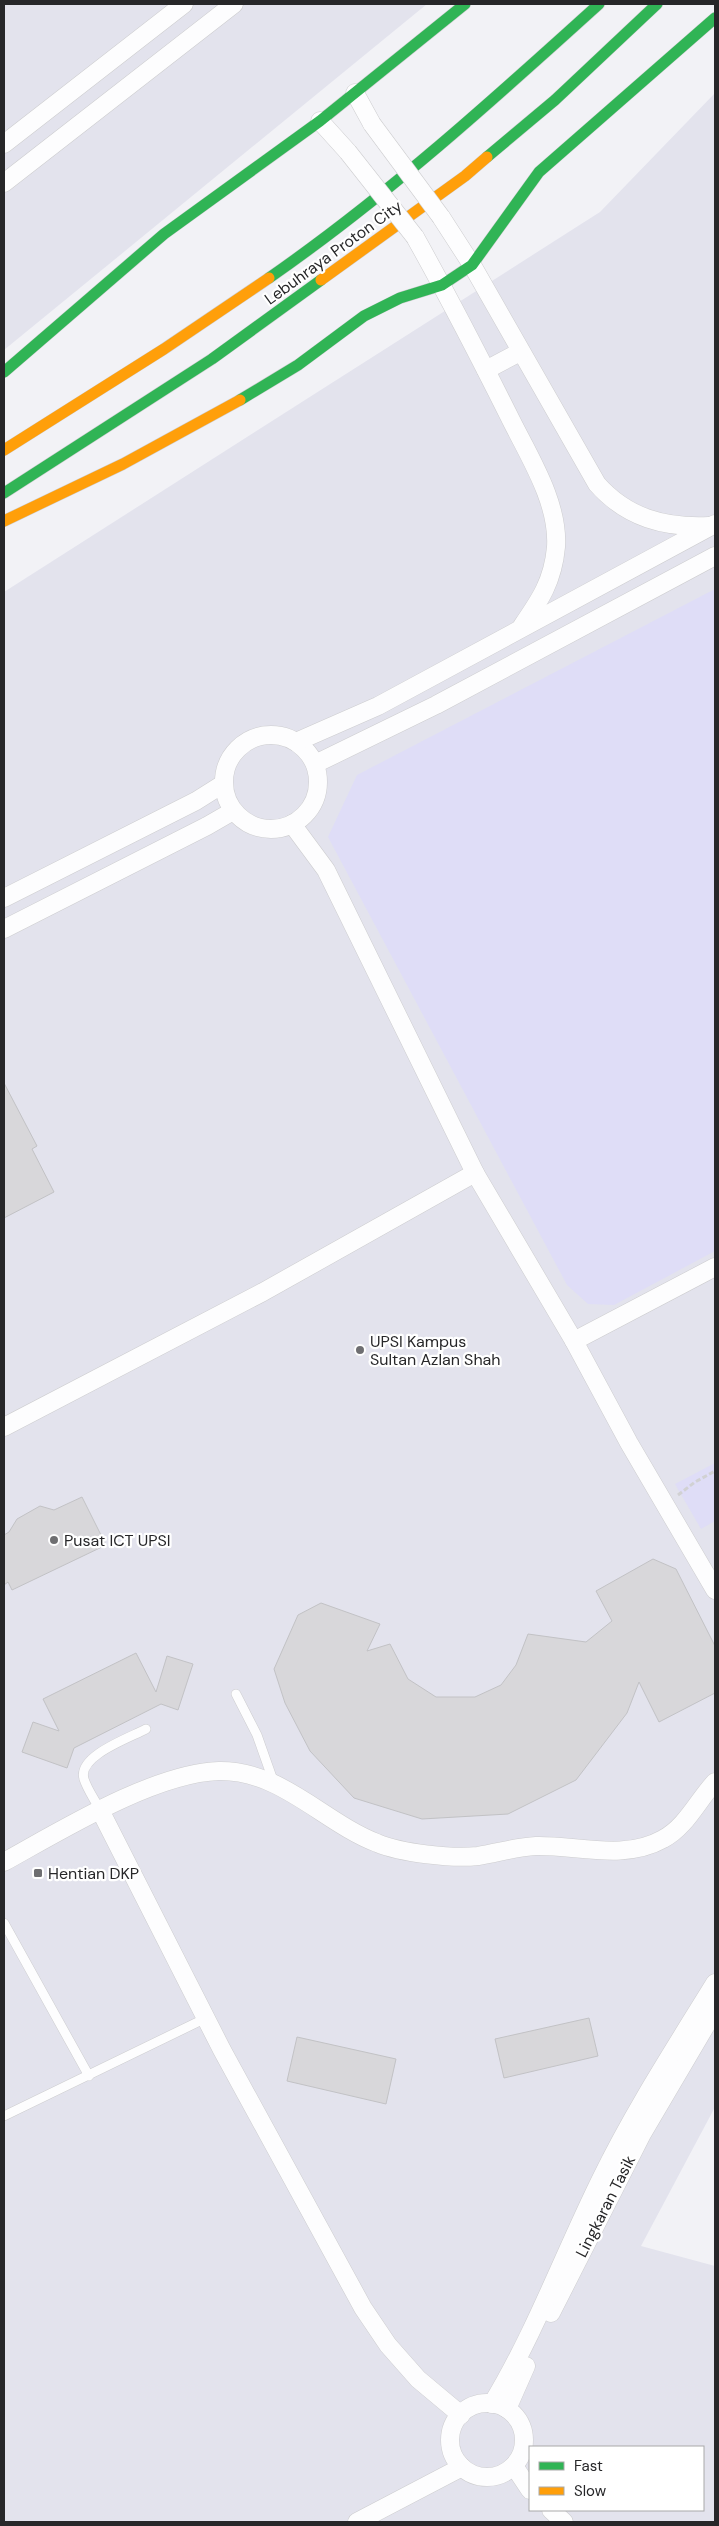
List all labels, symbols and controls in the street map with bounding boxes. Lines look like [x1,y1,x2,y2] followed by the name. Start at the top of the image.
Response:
[260,195,406,309] street label: Lebuhraya Proton City
[370,1331,500,1370] place label: UPSI Kampus Sultan Azlan Shah
[354,1344,366,1356] marker: UPSI Kampus Sultan Azlan Shah
[64,1530,170,1551] place label: Pusat ICT UPSI
[48,1534,60,1546] marker: Pusat ICT UPSI
[48,1863,139,1884] place label: Hentian DKP
[32,1867,44,1879] marker: Hentian DKP
[571,2152,640,2261] street label: Lingkaran Tasik
[529,2446,704,2511] legend
[574,2456,603,2476] text: Fast
[574,2481,607,2501] text: Slow

